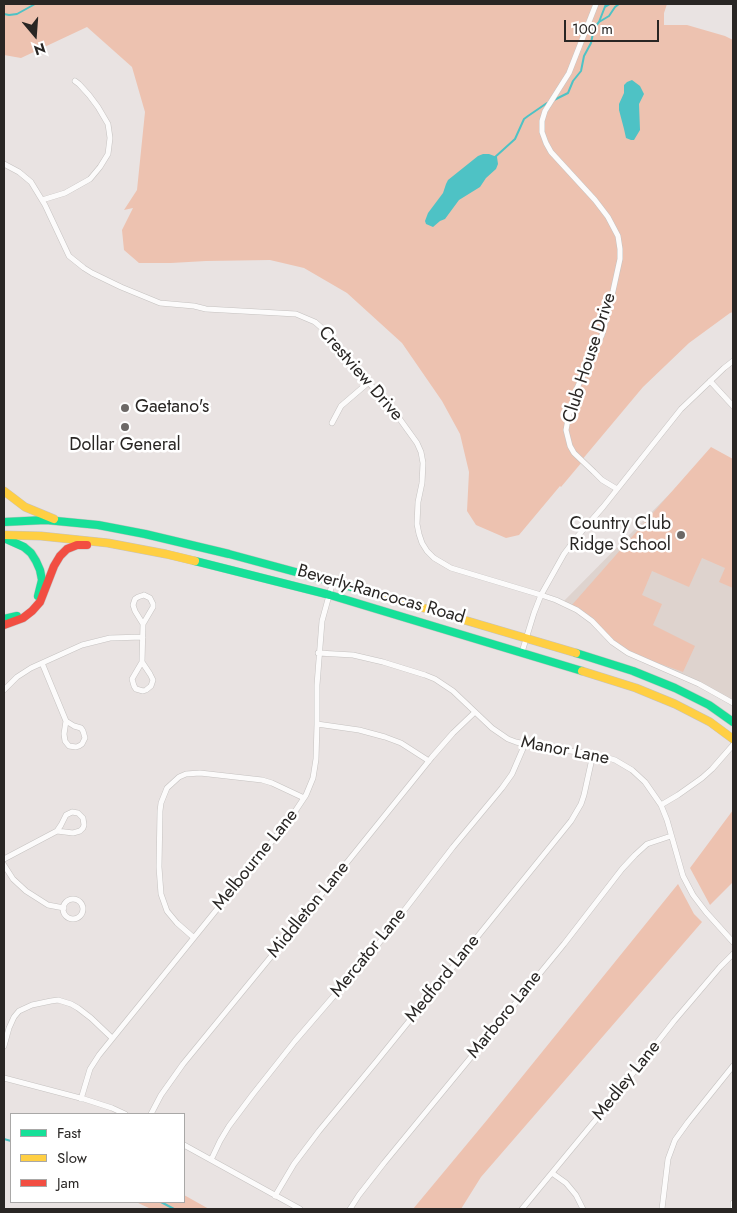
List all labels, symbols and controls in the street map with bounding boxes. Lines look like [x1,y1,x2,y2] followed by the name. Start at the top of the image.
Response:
[10,10,60,60] north arrow
[567,10,662,42] scale bar
[572,18,613,40] text: 100 m
[31,38,48,60] text: N
[559,290,621,426] street label: Club House Drive
[313,322,407,426] street label: Crestview Drive
[135,397,209,419] place label: Gaetano's
[119,402,131,414] marker: Gaetano's
[119,421,131,433] marker: Dollar General
[69,435,181,457] place label: Dollar General
[569,514,671,556] place label: Country Club Ridge School
[675,529,687,541] marker: Country Club Ridge School
[295,561,467,629] street label: Beverly-Rancocas Road
[519,732,611,770] street label: Manor Lane
[209,805,303,915] street label: Melbourne Lane
[264,857,354,963] street label: Middleton Lane
[327,904,411,1002] street label: Mercator Lane
[401,931,485,1027] street label: Medford Lane
[463,967,547,1063] street label: Marboro Lane
[588,1037,666,1125] street label: Medley Lane
[10,1113,185,1203] legend
[57,1122,81,1144] text: Fast
[57,1147,87,1169] text: Slow
[57,1172,80,1194] text: Jam

